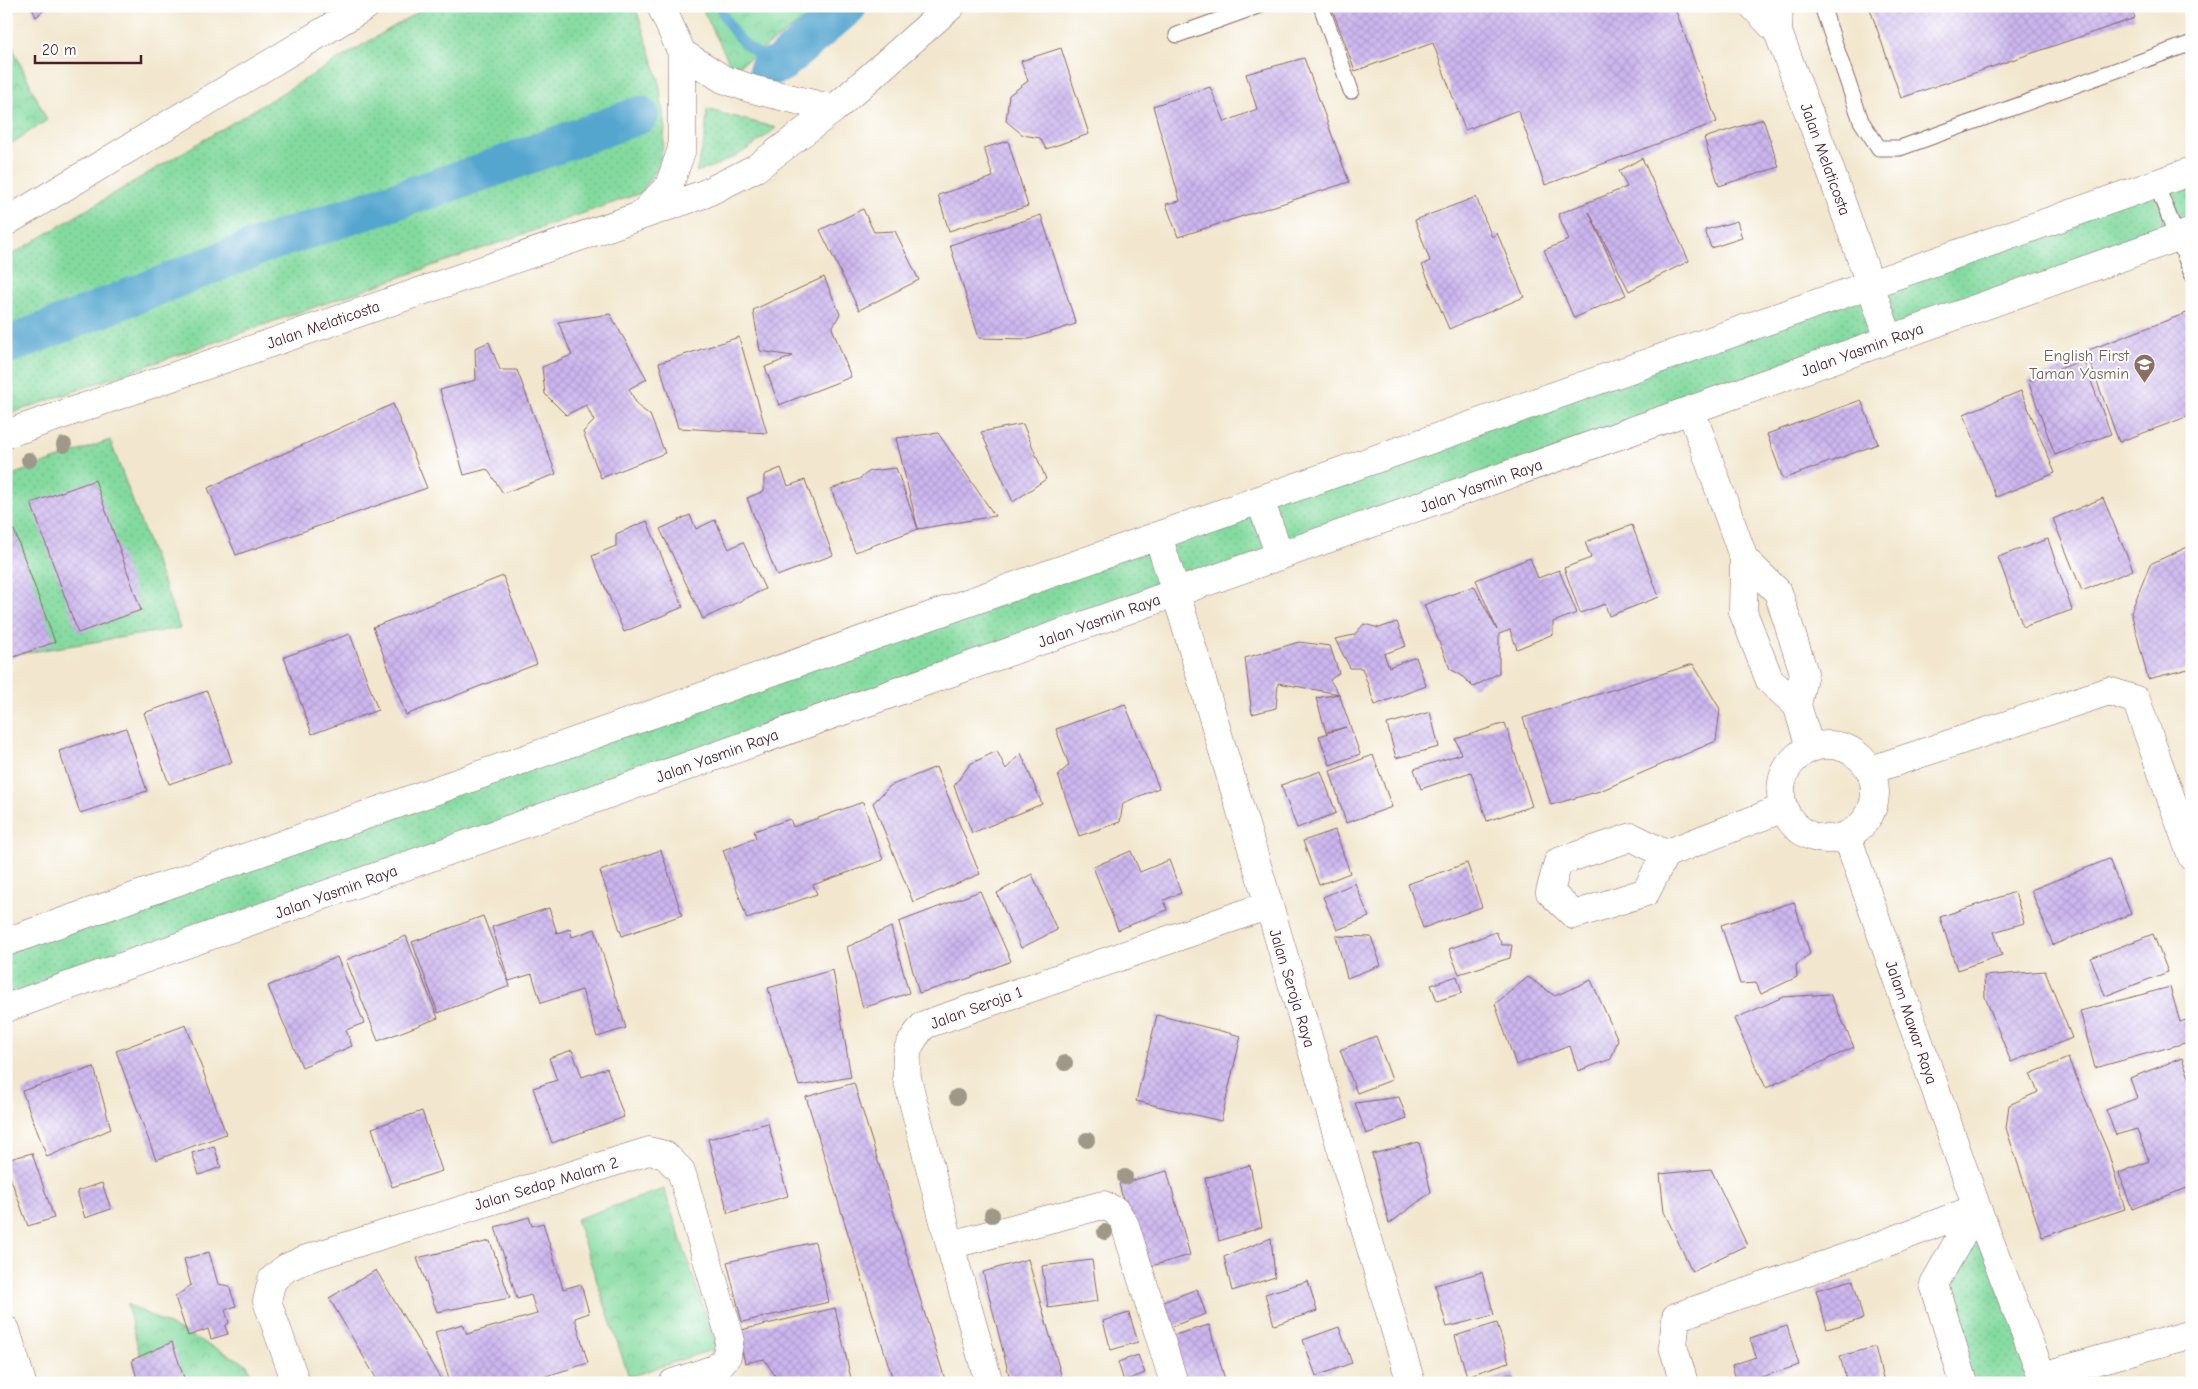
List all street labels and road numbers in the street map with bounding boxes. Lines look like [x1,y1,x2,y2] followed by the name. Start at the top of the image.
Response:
[1796,101,1854,218] street label: Jalan Melaticosta
[265,297,382,353] street label: Jalan Melaticosta
[1799,319,1926,380] street label: Jalan Yasmin Raya
[1418,455,1545,516] street label: Jalan Yasmin Raya
[1036,590,1163,651] street label: Jalan Yasmin Raya
[654,725,781,786] street label: Jalan Yasmin Raya
[273,861,400,922] street label: Jalan Yasmin Raya
[1265,927,1319,1050] street label: Jalan Seroja Raya
[1881,958,1941,1087] street label: Jalam Mawar Raya
[928,983,1025,1033] street label: Jalan Seroja 1
[472,1154,620,1214] street label: Jalan Sedap Malam 2

